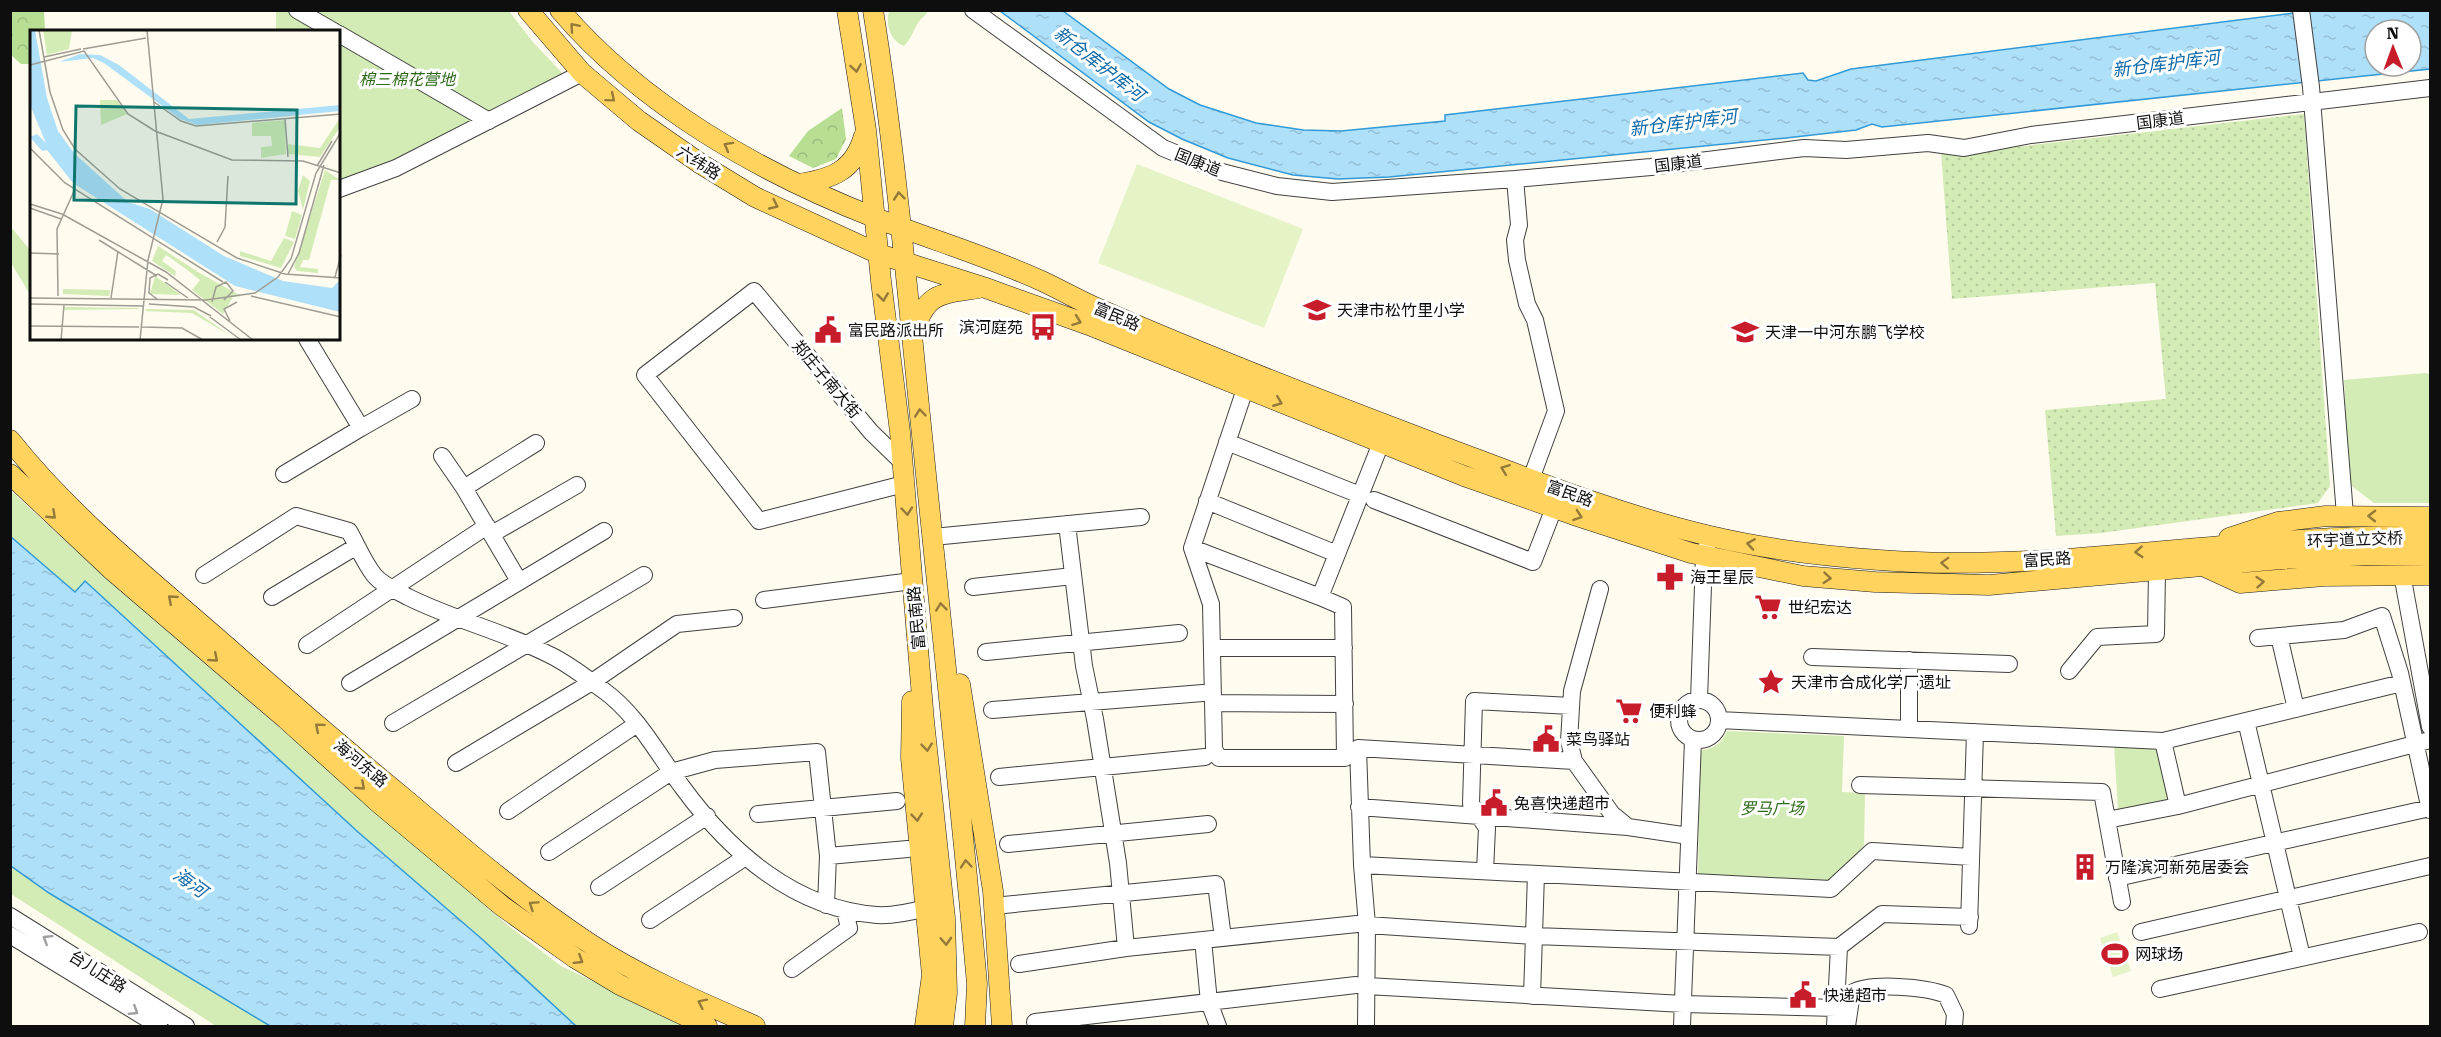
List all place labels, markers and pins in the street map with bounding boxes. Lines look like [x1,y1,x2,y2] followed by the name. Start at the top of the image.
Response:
[1302,295,1332,325] school or university icon: 天津市松竹里小学
[1337,301,1465,320] place label: 天津市松竹里小学
[1028,312,1058,342] bus stop icon: 滨河庭苑
[813,315,843,345] public building icon: 富民路派出所
[1730,317,1760,347] school or university icon: 天津一中河东鹏飞学校
[959,318,1023,337] place label: 滨河庭苑
[848,321,944,340] place label: 富民路派出所
[1765,323,1925,342] place label: 天津一中河东鹏飞学校
[1655,562,1685,592] pharmacy icon: 海王星辰
[1690,568,1754,587] place label: 海王星辰
[1753,592,1783,622] supermarket icon: 世纪宏达
[1788,598,1852,617] place label: 世纪宏达
[1756,667,1786,697] place icon: 天津市合成化学厂遗址
[1791,673,1951,692] place label: 天津市合成化学厂遗址
[1614,696,1644,726] supermarket icon: 便利蜂
[1649,702,1697,721] place label: 便利蜂
[1531,724,1561,754] public building icon: 菜鸟驿站
[1566,730,1630,749] place label: 菜鸟驿站
[1479,788,1509,818] public building icon: 兔喜快递超市
[1514,794,1610,813] place label: 兔喜快递超市
[2070,852,2100,882] building icon: 万隆滨河新苑居委会
[2105,858,2249,877] place label: 万隆滨河新苑居委会
[2100,939,2130,969] sports icon: 网球场
[2135,945,2183,964] place label: 网球场
[1788,980,1818,1010] public building icon: 快递超市
[1823,986,1887,1005] place label: 快递超市

